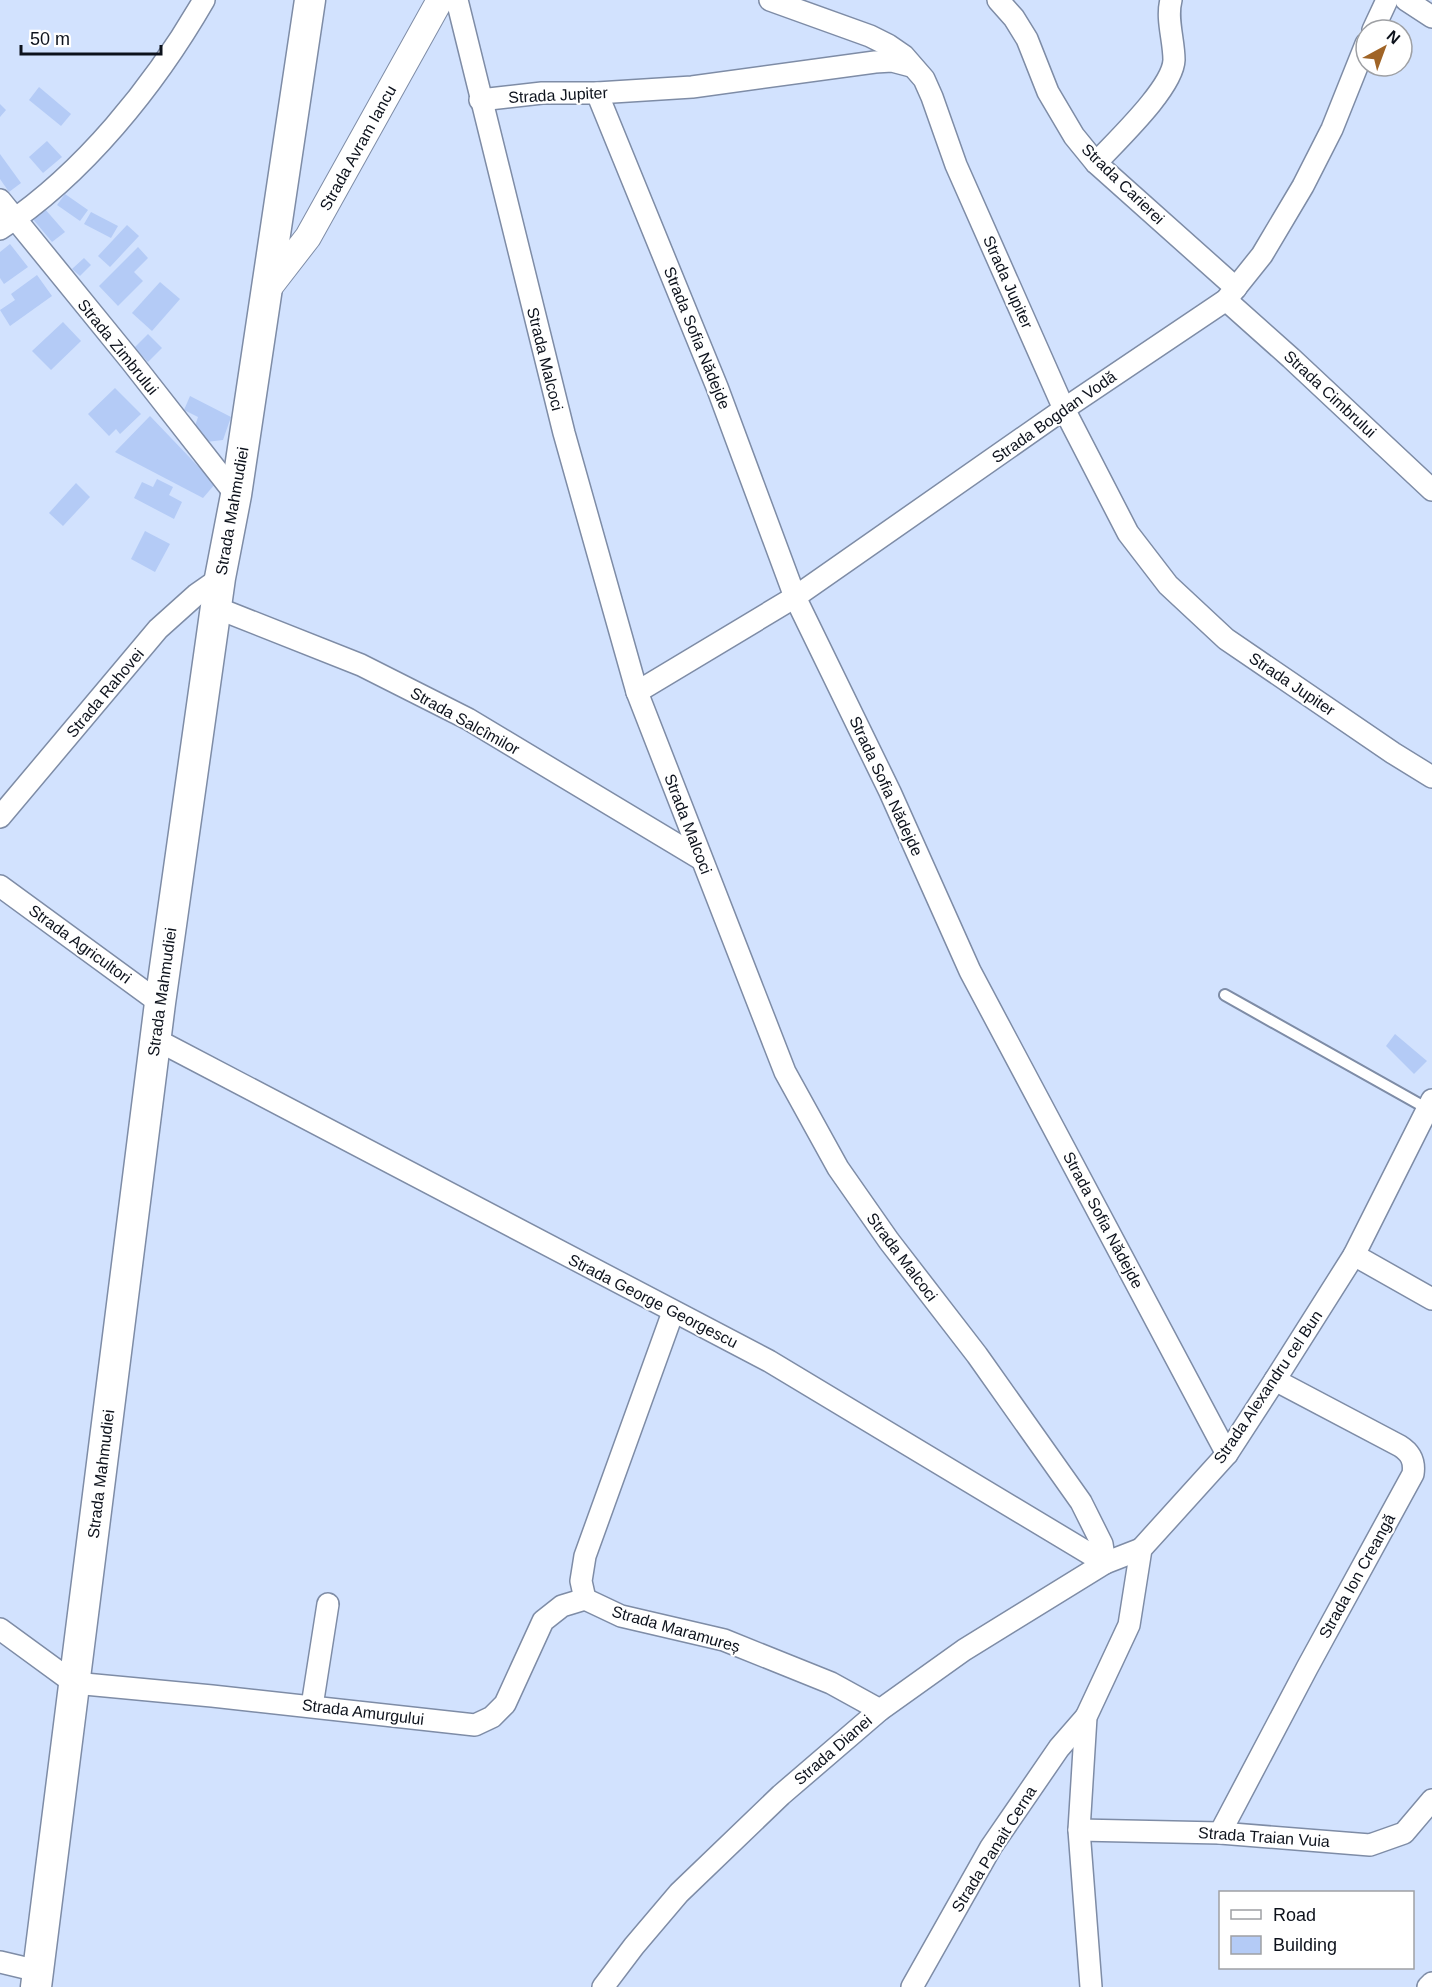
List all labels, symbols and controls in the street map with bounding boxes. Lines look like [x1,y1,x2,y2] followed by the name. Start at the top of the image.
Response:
[21,18,160,56] scale bar
[1354,18,1414,78] north arrow
[1384,27,1403,47] text: N
[30,29,70,49] text: 50 m
[317,83,399,213] street label: Strada Avram Iancu
[508,84,609,106] street label: Strada Jupiter
[1078,141,1168,227] street label: Strada Carierei
[980,233,1036,332] street label: Strada Jupiter
[661,264,733,412] street label: Strada Sofia Nădejde
[74,296,162,398] street label: Strada Zimbrului
[524,306,566,412] street label: Strada Malcoci
[1281,347,1379,441] street label: Strada Cimbrului
[989,368,1119,466] street label: Strada Bogdan Vodă
[212,446,252,576] street label: Strada Mahmudiei
[63,645,147,741] street label: Strada Rahovei
[1246,649,1339,719] street label: Strada Jupiter
[408,684,523,758] street label: Strada Salcîmilor
[846,713,926,859] street label: Strada Sofia Nădejde
[661,772,715,876] street label: Strada Malcoci
[26,901,134,987] street label: Strada Agricultori
[145,927,179,1057] street label: Strada Mahmudiei
[1060,1149,1146,1291] street label: Strada Sofia Nădejde
[863,1210,941,1304] street label: Strada Malcoci
[566,1251,740,1351] street label: Strada George Georgescu
[1210,1307,1326,1467] street label: Strada Alexandru cel Bun
[85,1409,117,1539] street label: Strada Mahmudiei
[1316,1511,1398,1641] street label: Strada Ion Creangă
[610,1603,742,1655] street label: Strada Maramureș
[301,1696,425,1728] street label: Strada Amurgului
[791,1712,875,1788] street label: Strada Dianei
[948,1783,1040,1915] street label: Strada Panait Cerna
[1198,1824,1330,1850] street label: Strada Traian Vuia
[1219,1891,1414,1969] legend
[1273,1905,1316,1925] text: Road
[1273,1935,1337,1955] text: Building

